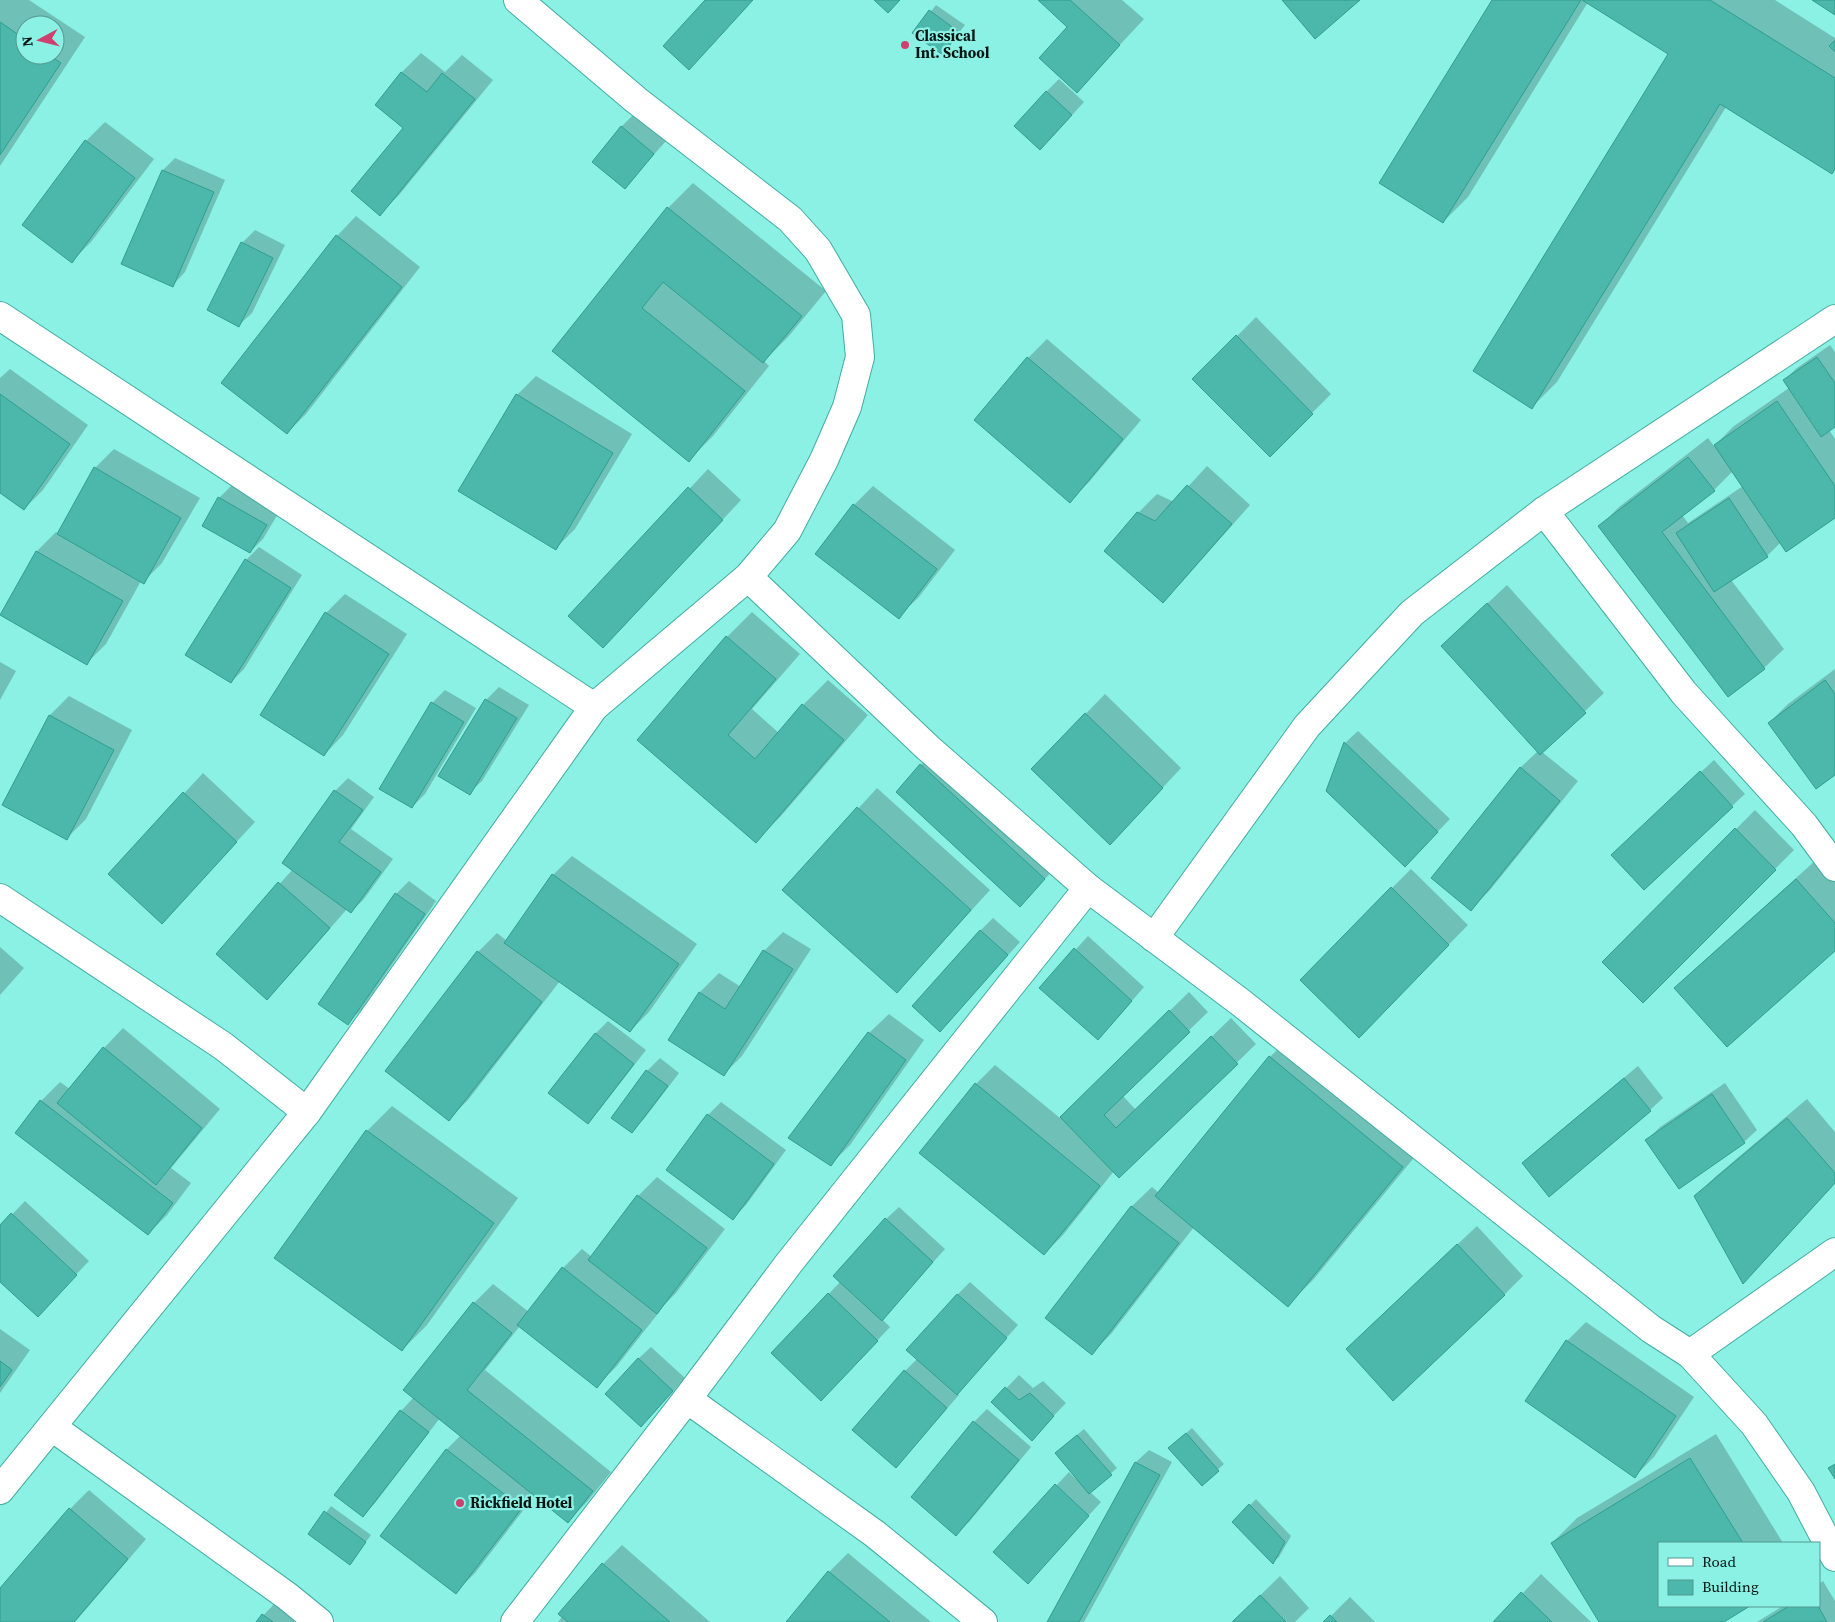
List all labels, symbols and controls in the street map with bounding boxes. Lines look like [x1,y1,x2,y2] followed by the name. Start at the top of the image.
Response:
[15,15,65,65] north arrow
[915,25,990,63] place label: Classical Int. School
[17,35,38,48] text: N
[899,39,911,51] marker: Classical Int. School
[470,1492,573,1513] place label: Rickfield Hotel
[454,1497,466,1509] marker: Rickfield Hotel
[1658,1542,1820,1607] legend
[1702,1551,1736,1572] text: Road
[1702,1576,1759,1597] text: Building

